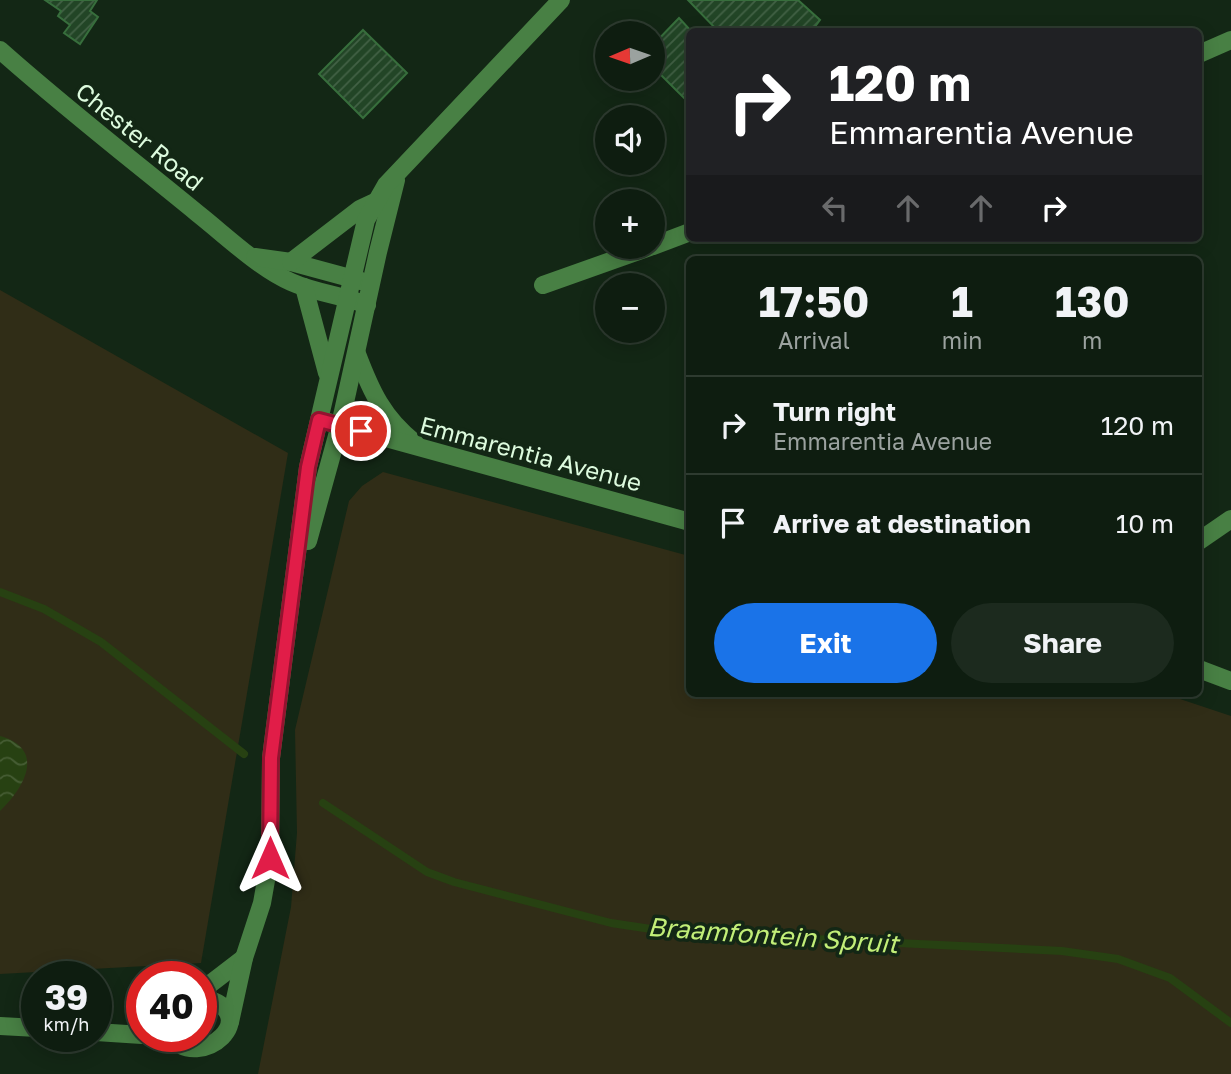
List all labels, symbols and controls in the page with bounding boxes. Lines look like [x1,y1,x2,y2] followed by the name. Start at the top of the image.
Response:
[595,21,665,91] north arrow
[595,21,665,343] map controls
[829,53,971,112] text: 120 m
[714,56,805,147] icon: right
[70,76,210,196] street label: Chester Road
[595,105,665,175] button: sound
[829,113,1134,151] text: Emmarentia Avenue
[595,189,665,259] button: +
[816,189,854,227] icon: left
[889,189,927,227] icon: ahead
[962,189,1000,227] icon: ahead
[1035,189,1073,227] icon: right
[595,273,665,343] button: −
[758,276,869,326] text: 17:50
[951,276,973,326] text: 1
[1055,276,1130,326] text: 130
[778,326,850,354] text: Arrival
[942,326,983,354] text: min
[1082,326,1102,354] text: m
[773,396,896,427] text: Turn right
[331,401,391,461] pin
[714,406,752,444] icon: right
[417,409,645,497] street label: Emmarentia Avenue
[1101,410,1174,441] text: 120 m
[342,412,380,450] icon: arrive
[773,427,992,455] text: Emmarentia Avenue
[714,504,752,542] icon: arrive
[773,508,1031,539] text: Arrive at destination
[1116,508,1174,539] text: 10 m
[714,603,937,683] button: Exit
[951,603,1174,683] button: Share
[233,821,307,895] position arrow
[647,911,902,959] water label: Braamfontein Spruit
[126,961,217,1052] speed limit sign: 40
[45,976,88,1018] text: 39
[44,1013,89,1035] text: km/h

